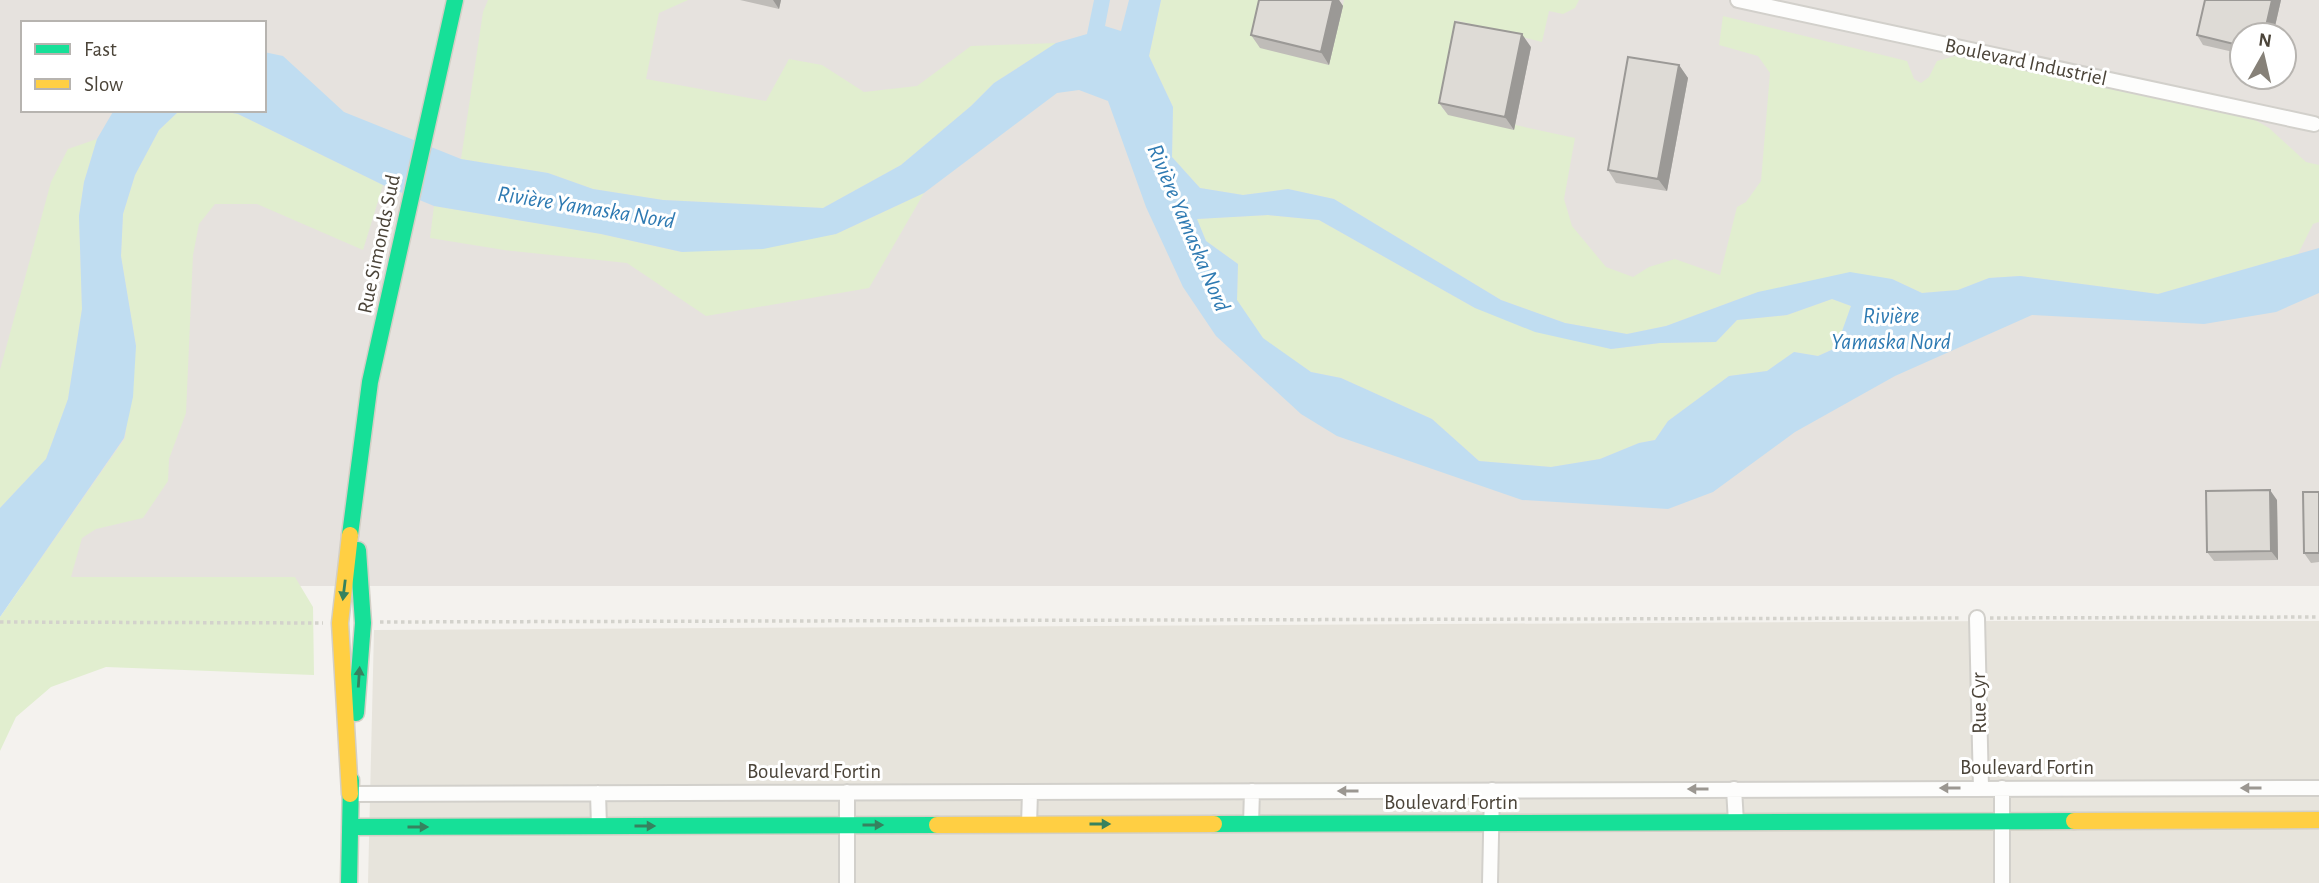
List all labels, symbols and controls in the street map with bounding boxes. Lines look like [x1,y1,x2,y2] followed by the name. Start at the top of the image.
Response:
[21,21,266,112] legend
[2228,21,2298,91] north arrow
[2257,30,2273,51] text: N
[1943,35,2109,89] street label: Boulevard Industriel
[84,39,117,60] text: Fast
[84,74,123,95] text: Slow
[1142,141,1234,315] water label: Rivière Yamaska Nord
[354,173,404,315] street label: Rue Simonds Sud
[496,183,676,233] water label: Rivière Yamaska Nord
[1831,305,1951,354] water label: Rivière Yamaska Nord
[338,579,349,601] one-way arrow
[354,666,365,688] one-way arrow
[1968,672,1990,734] street label: Rue Cyr
[1960,757,2094,778] street label: Boulevard Fortin
[747,761,881,782] street label: Boulevard Fortin
[2240,782,2262,794] one-way arrow
[1687,783,1709,795] one-way arrow
[1939,783,1961,794] one-way arrow
[1337,785,1359,797] one-way arrow
[1384,792,1518,813] street label: Boulevard Fortin
[1090,818,1112,830] one-way arrow
[862,819,884,831] one-way arrow
[635,820,657,832] one-way arrow
[407,821,429,833] one-way arrow

